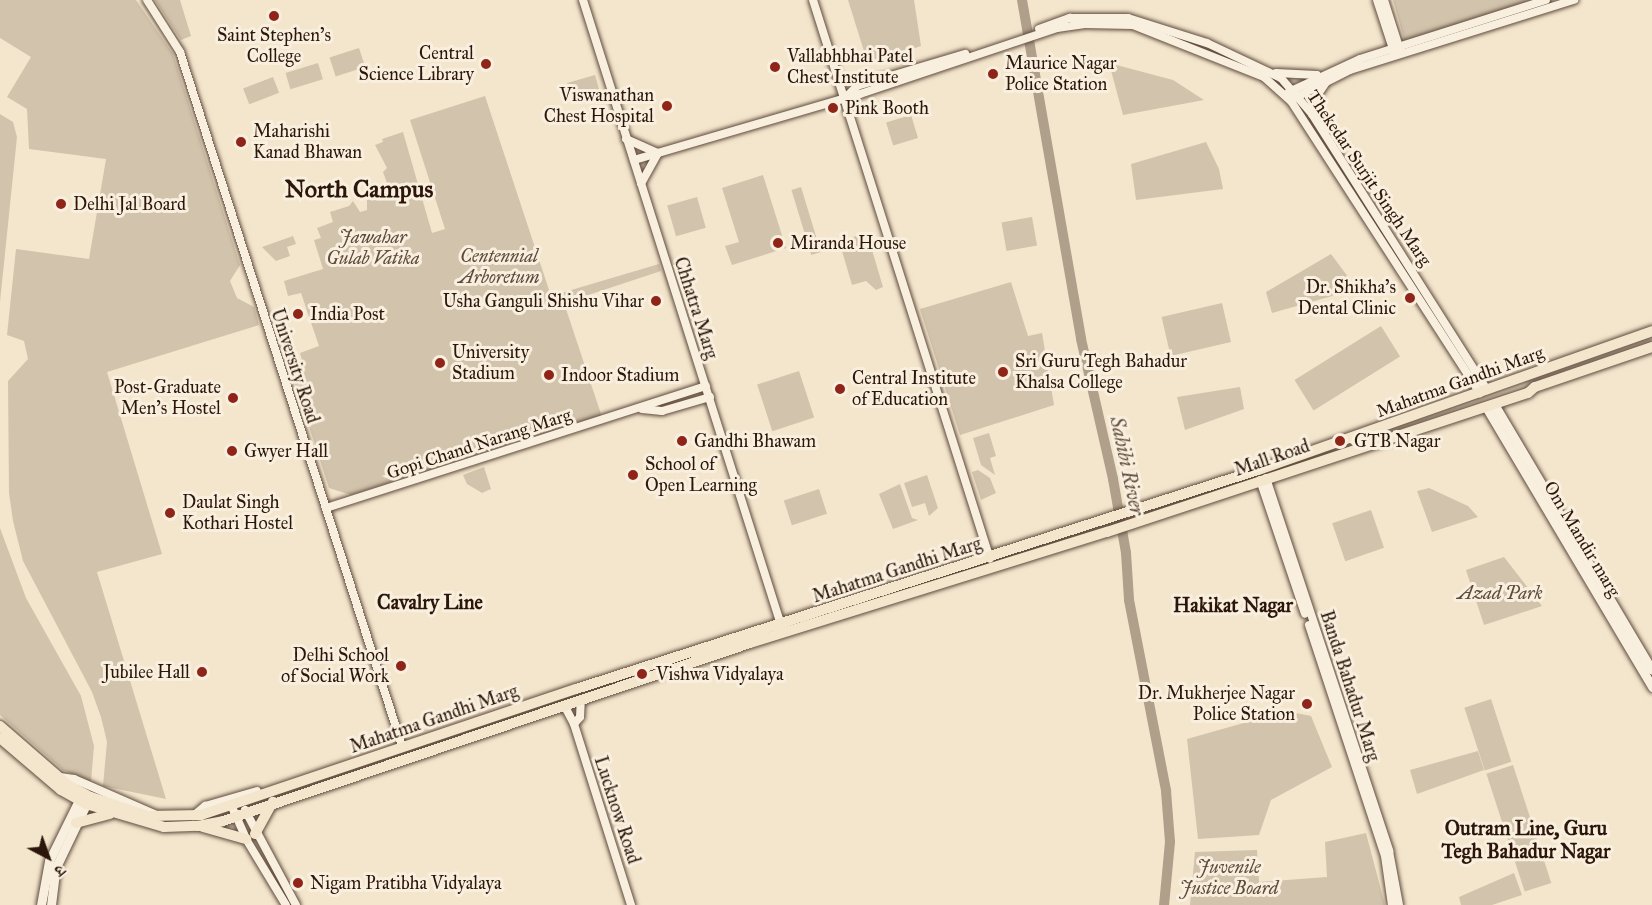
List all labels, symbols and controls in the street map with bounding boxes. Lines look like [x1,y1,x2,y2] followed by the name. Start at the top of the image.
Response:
[267,9,281,23] marker: Saint Stephen's College
[217,25,331,68] place label: Saint Stephen's College
[359,43,474,86] place label: Central Science Library
[787,46,913,88] place label: Vallabhbhai Patel Chest Institute
[1005,53,1117,96] place label: Maurice Nagar Police Station
[479,57,493,71] marker: Central Science Library
[768,60,782,74] marker: Vallabhbhai Patel Chest Institute
[986,67,1000,81] marker: Maurice Nagar Police Station
[544,85,654,128] place label: Viswanathan Chest Hospital
[1302,86,1436,270] street label: Thekedar Surjit Singh Marg
[658,97,676,115] marker: Viswanathan Chest Hospital
[845,97,929,119] place label: Pink Booth
[826,101,840,115] marker: Pink Booth
[253,121,362,164] place label: Maharishi Kanad Bhawan
[234,135,248,149] marker: Maharishi Kanad Bhawan
[285,176,433,204] district label: North Campus
[73,193,186,215] place label: Delhi Jal Board
[54,197,68,211] marker: Delhi Jal Board
[327,227,419,270] park label: Jawahar Gulab Vatika
[790,232,906,254] place label: Miranda House
[771,236,785,250] marker: Miranda House
[459,246,539,288] park label: Centennial Arboretum
[669,254,723,362] street label: Chhatra Marg
[1298,277,1396,320] place label: Dr. Shikha's Dental Clinic
[1401,289,1419,307] marker: Dr. Shikha's Dental Clinic
[443,290,644,312] place label: Usha Ganguli Shishu Vihar
[649,294,663,308] marker: Usha Ganguli Shishu Vihar
[310,303,385,325] place label: India Post
[266,306,324,426] street label: University Road
[291,307,305,321] marker: India Post
[452,342,529,385] place label: University Stadium
[1373,342,1547,422] street label: Mahatma Gandhi Marg
[1015,351,1187,394] place label: Sri Guru Tegh Bahadur Khalsa College
[433,356,447,370] marker: University Stadium
[561,364,679,386] place label: Indoor Stadium
[996,365,1010,379] marker: Sri Guru Tegh Bahadur Khalsa College
[542,368,556,382] marker: Indoor Stadium
[852,368,976,410] place label: Central Institute of Education
[114,377,221,420] place label: Post-Graduate Men's Hostel
[833,382,847,396] marker: Central Institute of Education
[226,391,240,405] marker: Post-Graduate Men's Hostel
[384,404,574,484] street label: Gopi Chand Narang Marg
[1105,414,1149,518] water label: Sahibi River
[694,430,816,452] place label: Gandhi Bhawam
[1354,430,1440,452] place label: GTB Nagar
[1331,432,1349,450] marker: GTB Nagar
[675,434,689,448] marker: Gandhi Bhawam
[1232,435,1312,481] street label: Mall Road
[244,440,328,462] place label: Gwyer Hall
[225,444,239,458] marker: Gwyer Hall
[645,454,757,496] place label: School of Open Learning
[626,468,640,482] marker: School of Open Learning
[1539,477,1625,601] street label: Om Mandir marg
[182,492,293,534] place label: Daulat Singh Kothari Hostel
[163,506,177,520] marker: Daulat Singh Kothari Hostel
[810,532,984,608] street label: Mahatma Gandhi Marg
[1457,582,1543,604] park label: Azad Park
[377,590,483,614] district label: Cavalry Line
[1173,593,1293,617] district label: Hakikat Nagar
[1315,608,1385,764] street label: Banda Bahadur Marg
[281,645,389,688] place label: Delhi School of Social Work
[394,659,408,673] marker: Delhi School of Social Work
[103,661,190,683] place label: Jubilee Hall
[656,663,784,685] place label: Vishwa Vidyalaya
[195,665,209,679] marker: Jubilee Hall
[633,665,651,683] marker: Vishwa Vidyalaya
[347,680,521,758] street label: Mahatma Gandhi Marg
[1138,683,1295,726] place label: Dr. Mukherjee Nagar Police Station
[1300,697,1314,711] marker: Dr. Mukherjee Nagar Police Station
[589,754,645,866] street label: Lucknow Road
[1441,816,1611,863] district label: Outram Line, Guru Tegh Bahadur Nagar
[18,827,78,887] north arrow
[1180,857,1278,900] park label: Juvenile Justice Board
[51,861,69,881] text: उ
[310,872,502,894] place label: Nigam Pratibha Vidyalaya
[291,876,305,890] marker: Nigam Pratibha Vidyalaya

